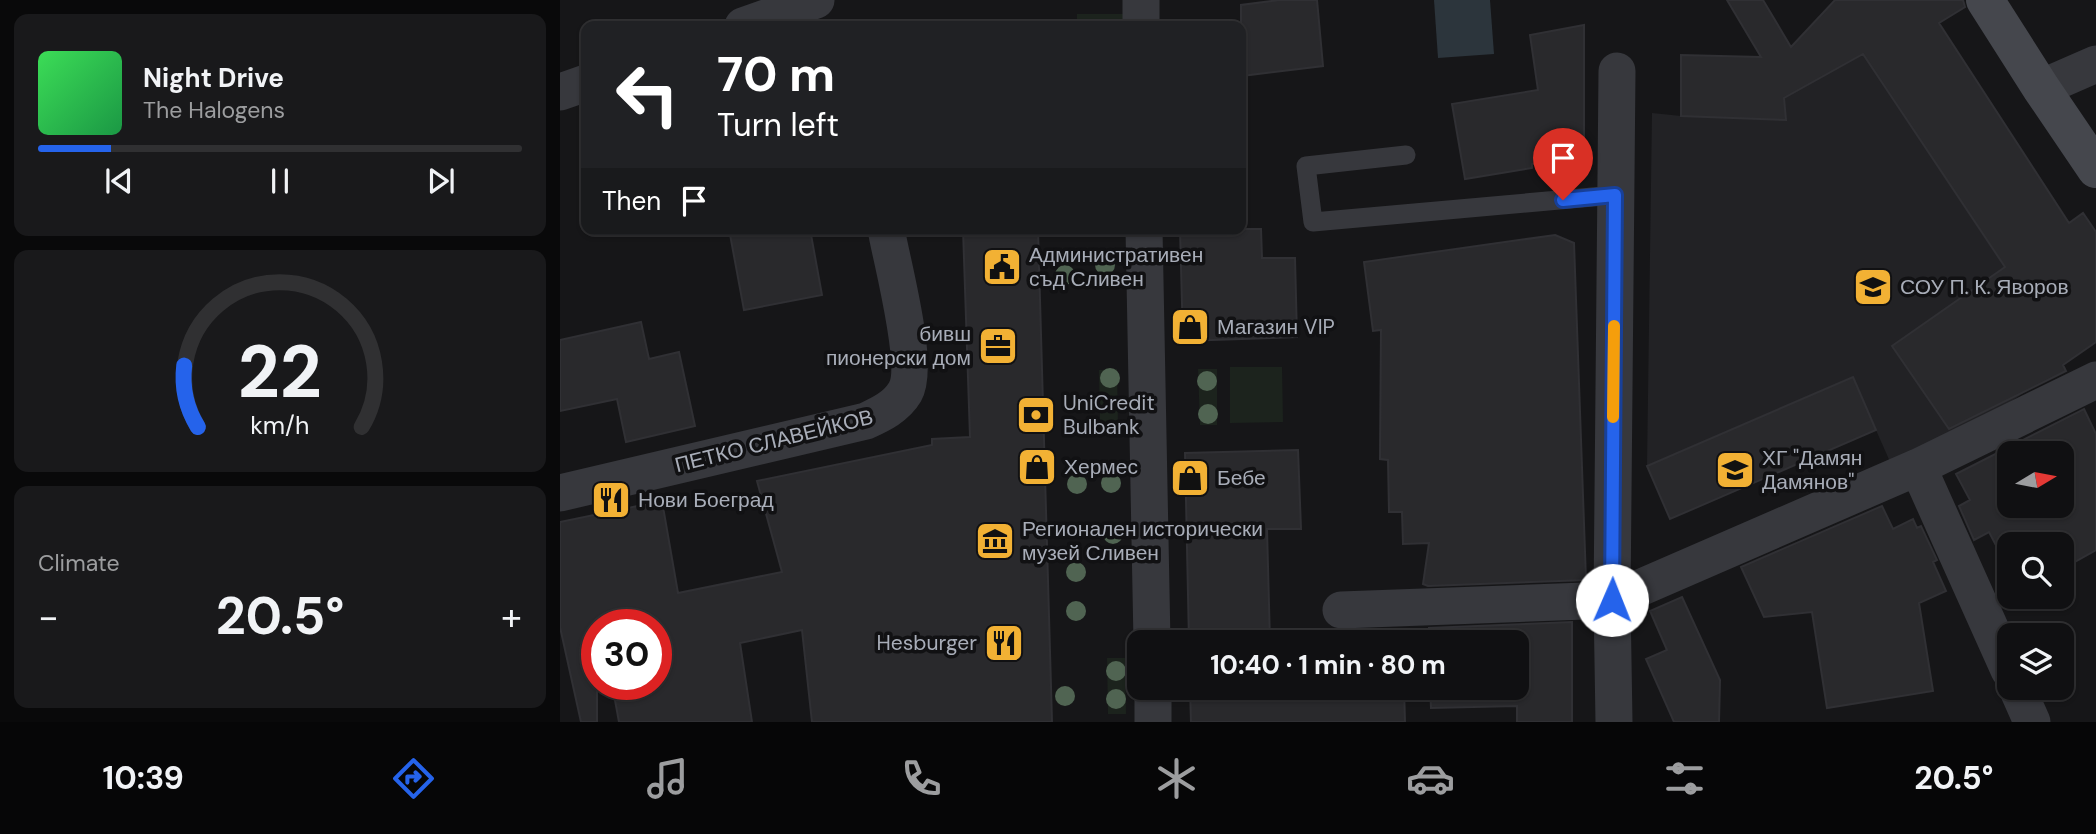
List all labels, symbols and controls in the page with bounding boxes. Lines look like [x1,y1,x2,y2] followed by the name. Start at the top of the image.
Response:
[717,42,835,106] text: 70 m
[602,49,693,140] icon: left
[143,61,284,95] text: Night Drive
[143,95,285,125] text: The Halogens
[717,104,839,146] text: Turn left
[1533,128,1593,200] pin
[1544,139,1582,177] icon: arrive
[100,162,138,200] icon: previous
[261,162,299,200] icon: pause
[422,162,460,200] icon: next
[675,182,713,220] icon: arrive
[602,184,661,218] text: Then
[1029,241,1203,293] place label: Административен съд Сливен
[981,246,1023,288] public building icon: Административен съд Сливен
[1852,266,1894,308] school or university icon: СОУ П. К. Яворов
[1900,273,2069,301] place label: СОУ П. К. Яворов
[1169,306,1211,348] shop icon: Магазин VIP
[1217,313,1335,341] place label: Магазин VIP
[826,320,971,372] place label: бивш пионерски дом
[238,325,322,420] text: 22
[977,325,1019,367] office icon: бивш пионерски дом
[1063,389,1155,441] place label: UniCredit Bulbank
[1015,394,1057,436] bank icon: UniCredit Bulbank
[672,403,876,479] street label: ПЕТКО СЛАВЕЙКОВ
[250,409,310,442] text: km/h
[1997,441,2074,518] north arrow
[1997,441,2074,700] map controls
[1762,444,1862,496] place label: ХГ "Дамян Дамянов"
[1016,446,1058,488] shop icon: Хермес
[1714,449,1756,491] school or university icon: ХГ "Дамян Дамянов"
[1064,453,1138,481] place label: Хермес
[1169,457,1211,499] shop icon: Бебе
[1217,464,1266,492] place label: Бебе
[590,479,632,521] restaurant icon: Нови Боеград
[638,486,774,514] place label: Нови Боеград
[1022,515,1263,567] place label: Регионален исторически музей Сливен
[974,520,1016,562] museum icon: Регионален исторически музей Сливен
[1997,532,2074,609] button: search
[38,548,120,578] text: Climate
[1575,563,1649,637] position arrow
[216,582,344,650] text: 20.5°
[38,592,59,642] text: −
[501,592,522,642] text: +
[581,609,672,700] speed limit sign: 30
[983,622,1025,664] restaurant icon: Hesburger
[1997,623,2074,700] button: layers
[877,629,977,657] place label: Hesburger
[1210,648,1446,682] text: 10:40 · 1 min · 80 m
[389,754,438,803] icon: directions
[643,754,692,803] icon: music
[897,754,946,803] icon: phone
[1152,754,1201,803] icon: climate
[1406,754,1455,803] icon: car
[1660,754,1709,803] icon: filters
[103,757,184,799] text: 10:39
[1914,757,1993,799] text: 20.5°

